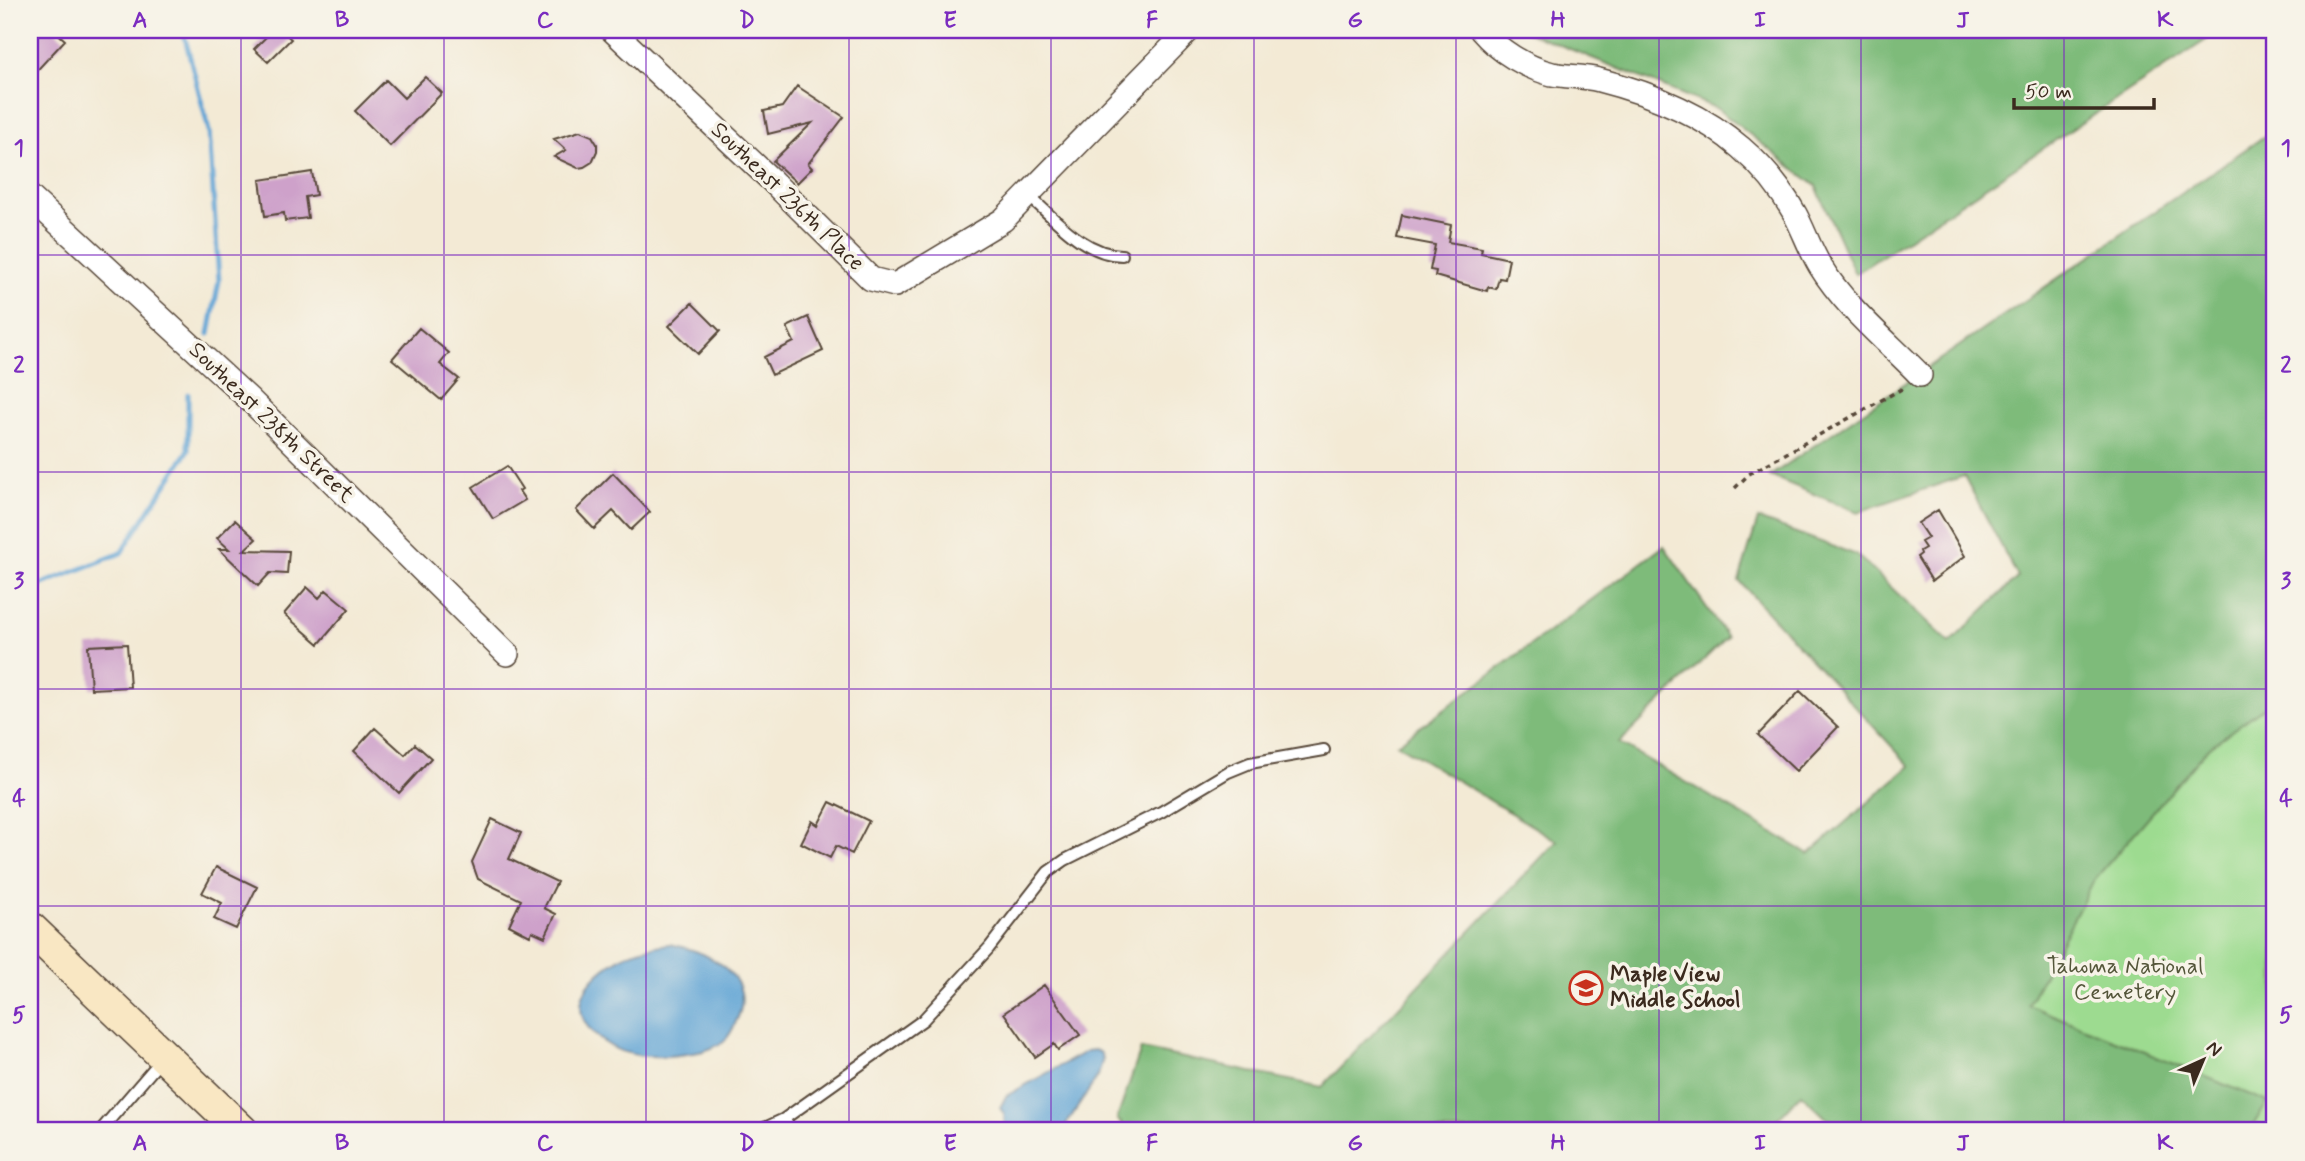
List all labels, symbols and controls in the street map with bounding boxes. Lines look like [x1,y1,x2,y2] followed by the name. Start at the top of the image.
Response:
[132,6,148,36] text: A
[335,6,350,36] text: B
[537,6,554,36] text: C
[739,6,755,36] text: D
[943,6,957,36] text: E
[1146,6,1158,36] text: F
[1347,6,1363,36] text: G
[1550,6,1566,36] text: H
[1754,6,1766,36] text: I
[1956,6,1970,36] text: J
[2157,6,2174,36] text: K
[2014,66,2154,110] scale bar
[2025,78,2072,106] text: 50 m
[704,116,870,278] street label: Southeast 236th Place
[14,134,24,164] text: 1
[2281,134,2291,164] text: 1
[182,336,361,510] street label: Southeast 238th Street
[13,351,25,381] text: 2
[2280,351,2292,381] text: 2
[14,567,25,597] text: 3
[2281,567,2292,597] text: 3
[12,784,26,814] text: 4
[2279,784,2293,814] text: 4
[2046,952,2204,1008] park label: Tahoma National Cemetery
[1610,960,1740,1016] place label: Maple View Middle School
[1567,969,1605,1007] school or university icon: Maple View Middle School
[12,1001,26,1031] text: 5
[2279,1001,2293,1031] text: 5
[2168,1024,2238,1094] north arrow
[2201,1035,2227,1062] text: N
[132,1129,148,1159] text: A
[335,1129,350,1159] text: B
[537,1129,554,1159] text: C
[739,1129,755,1159] text: D
[943,1129,957,1159] text: E
[1146,1129,1158,1159] text: F
[1347,1129,1363,1159] text: G
[1550,1129,1566,1159] text: H
[1754,1129,1766,1159] text: I
[1956,1129,1970,1159] text: J
[2157,1129,2174,1159] text: K

